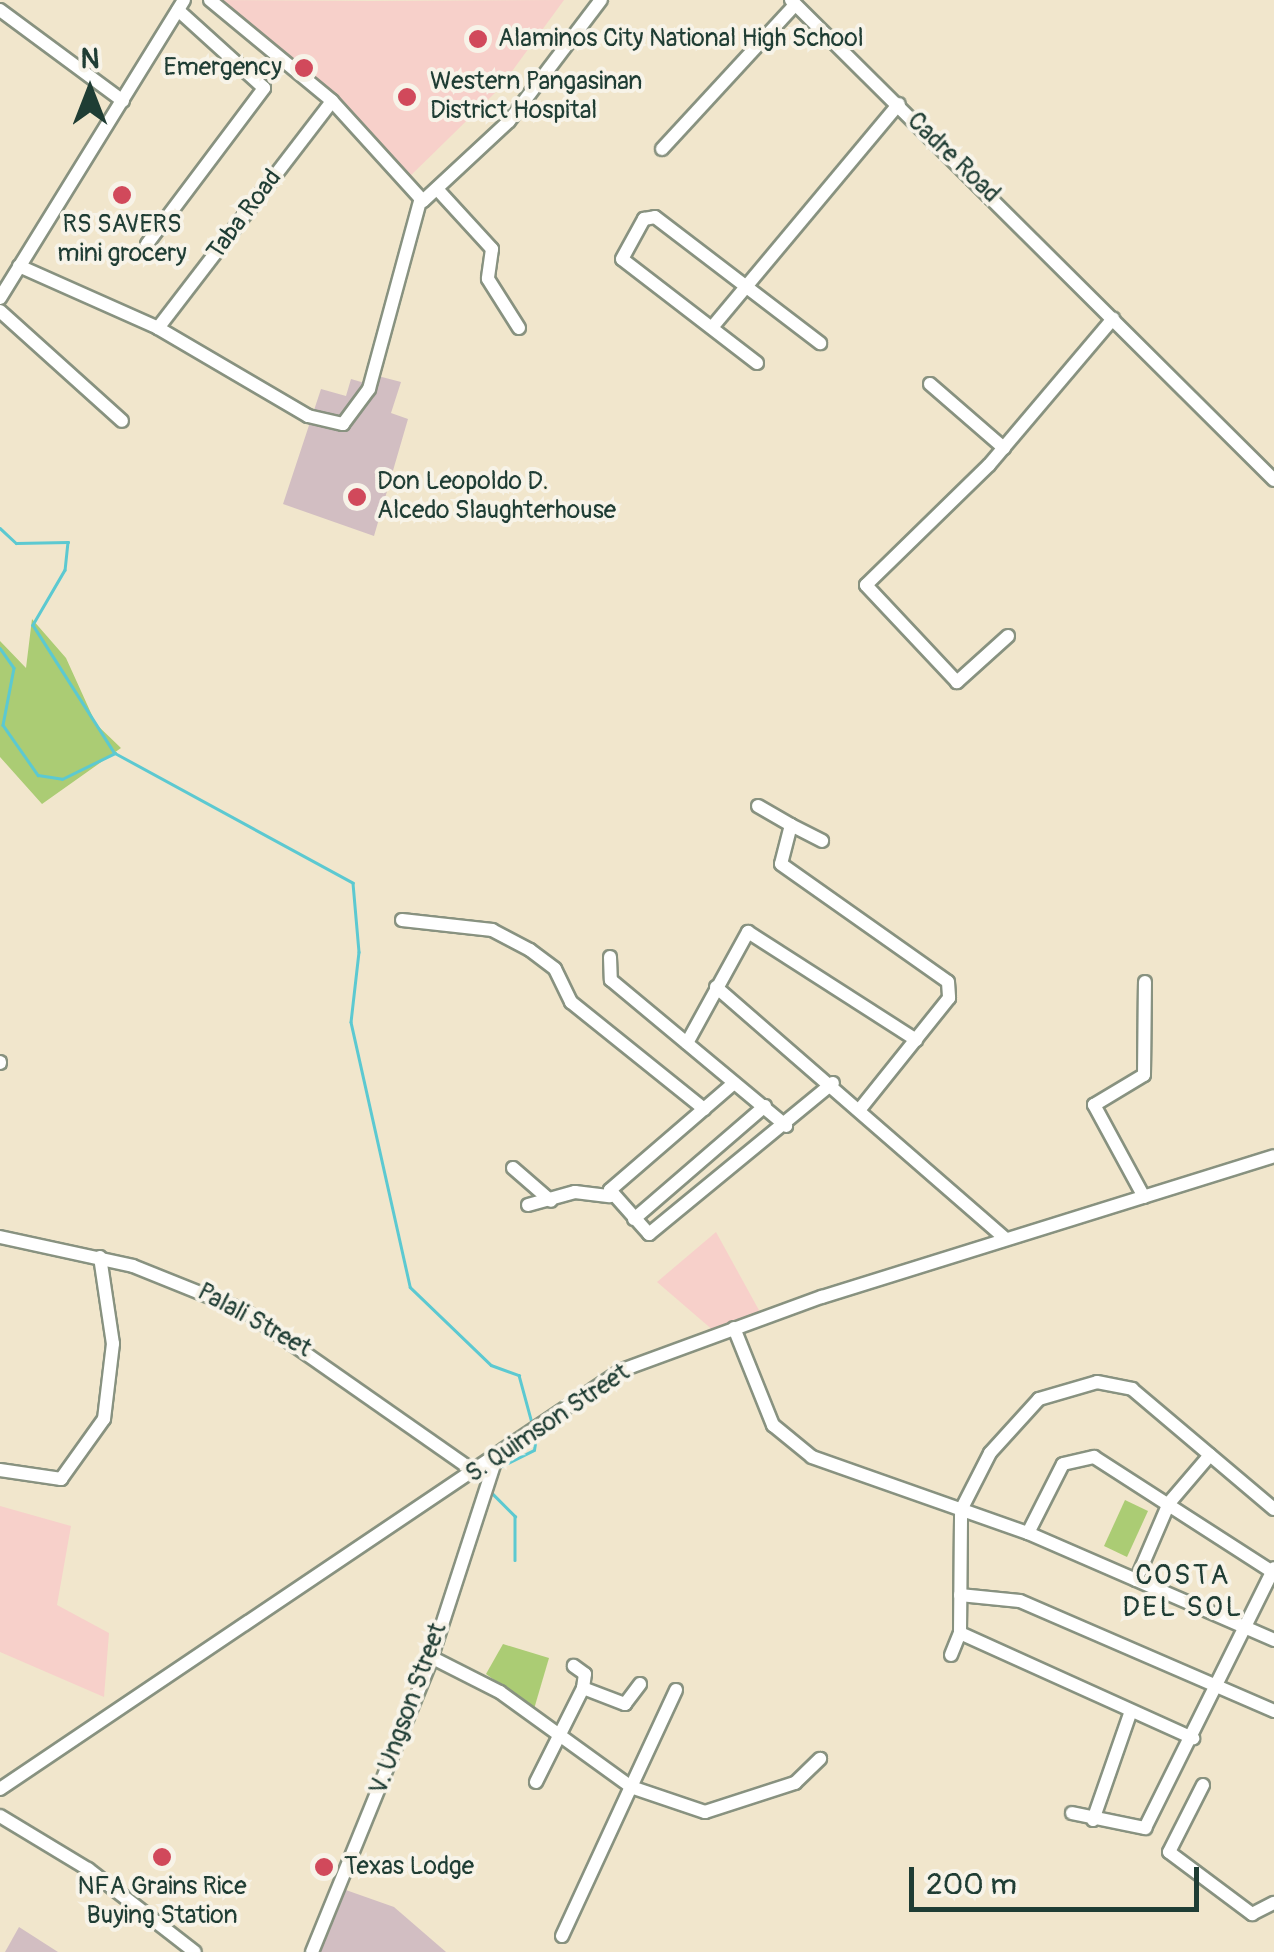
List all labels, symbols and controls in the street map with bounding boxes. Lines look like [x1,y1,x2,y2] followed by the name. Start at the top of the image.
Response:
[498,24,864,54] place label: Alaminos City National High School
[467,28,489,50] marker: Alaminos City National High School
[40,40,140,140] north arrow
[81,42,99,77] text: N
[164,53,282,83] place label: Emergency
[291,55,317,81] marker: Emergency
[430,68,642,127] place label: Western Pangasinan District Hospital
[394,84,420,110] marker: Western Pangasinan District Hospital
[900,106,1006,210] street label: Cadre Road
[201,164,289,266] street label: Taba Road
[111,184,133,206] marker: RS SAVERS mini grocery
[57,211,187,270] place label: RS SAVERS mini grocery
[377,468,616,527] place label: Don Leopoldo D. Alcedo Slaughterhouse
[346,486,368,508] marker: Don Leopoldo D. Alcedo Slaughterhouse
[192,1277,316,1365] street label: Palali Street
[461,1358,635,1490] street label: S. Quimson Street
[1122,1559,1244,1625] district label: COSTA DEL SOL
[364,1619,454,1799] street label: V. Ungson Street
[151,1846,173,1868] marker: NFA Grains Rice Buying Station
[914,1847,1204,1909] scale bar
[344,1852,474,1882] place label: Texas Lodge
[313,1856,335,1878] marker: Texas Lodge
[926,1866,1017,1903] text: 200 m
[77,1873,247,1932] place label: NFA Grains Rice Buying Station

